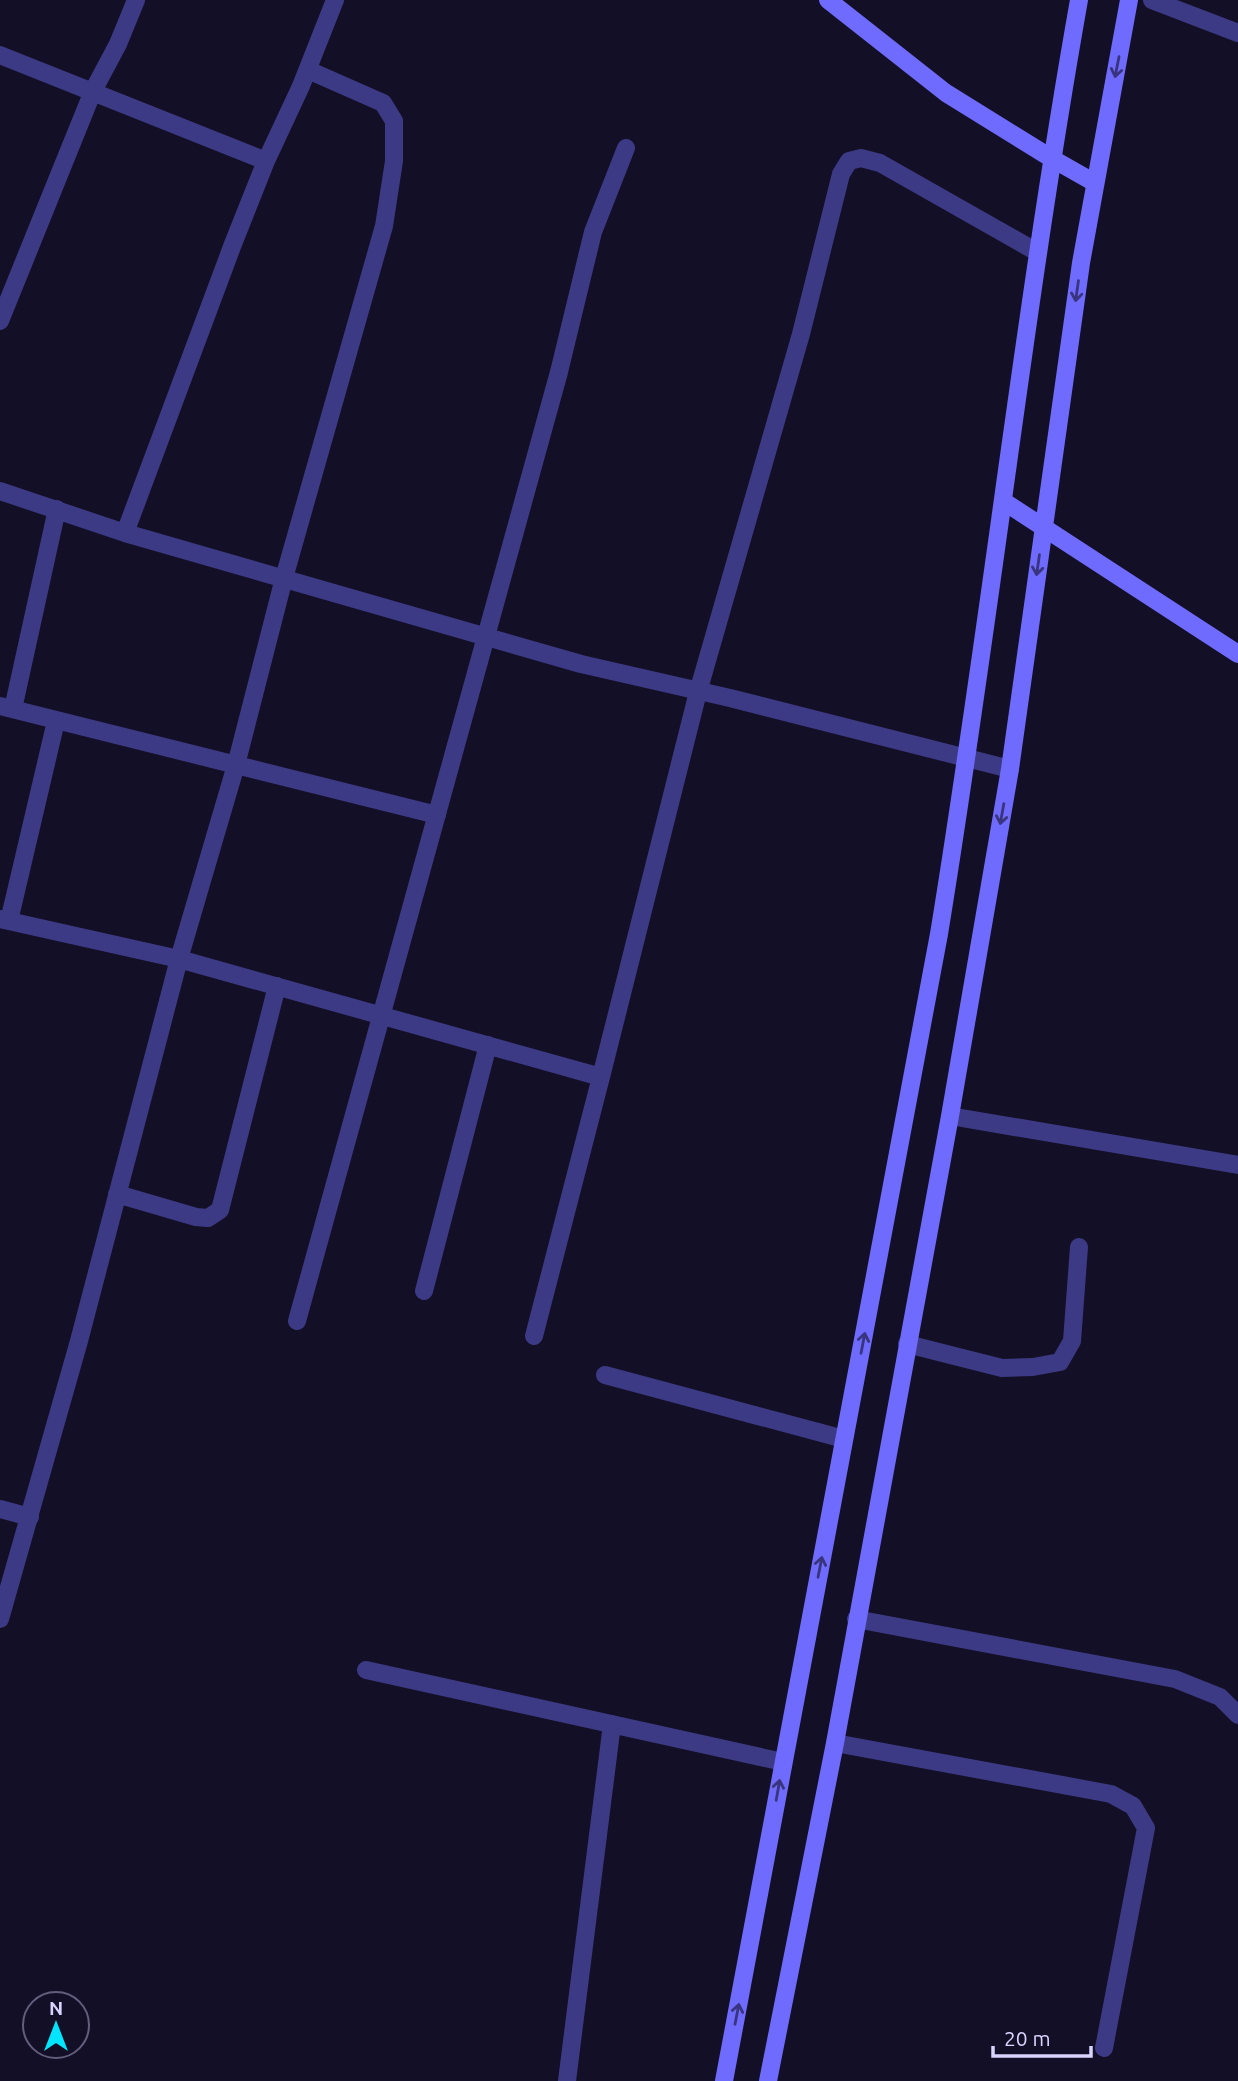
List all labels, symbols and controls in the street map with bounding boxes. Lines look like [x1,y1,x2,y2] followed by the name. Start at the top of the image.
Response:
[1110,55,1123,78] one-way arrow
[1070,279,1083,302] one-way arrow
[1031,553,1044,576] one-way arrow
[995,802,1009,825] one-way arrow
[856,1332,870,1355] one-way arrow
[814,1556,827,1579] one-way arrow
[771,1779,785,1802] one-way arrow
[21,1990,91,2060] north arrow
[49,1997,63,2019] text: N
[731,2003,744,2026] one-way arrow
[993,2014,1091,2058] scale bar
[1004,2026,1051,2050] text: 20 m

